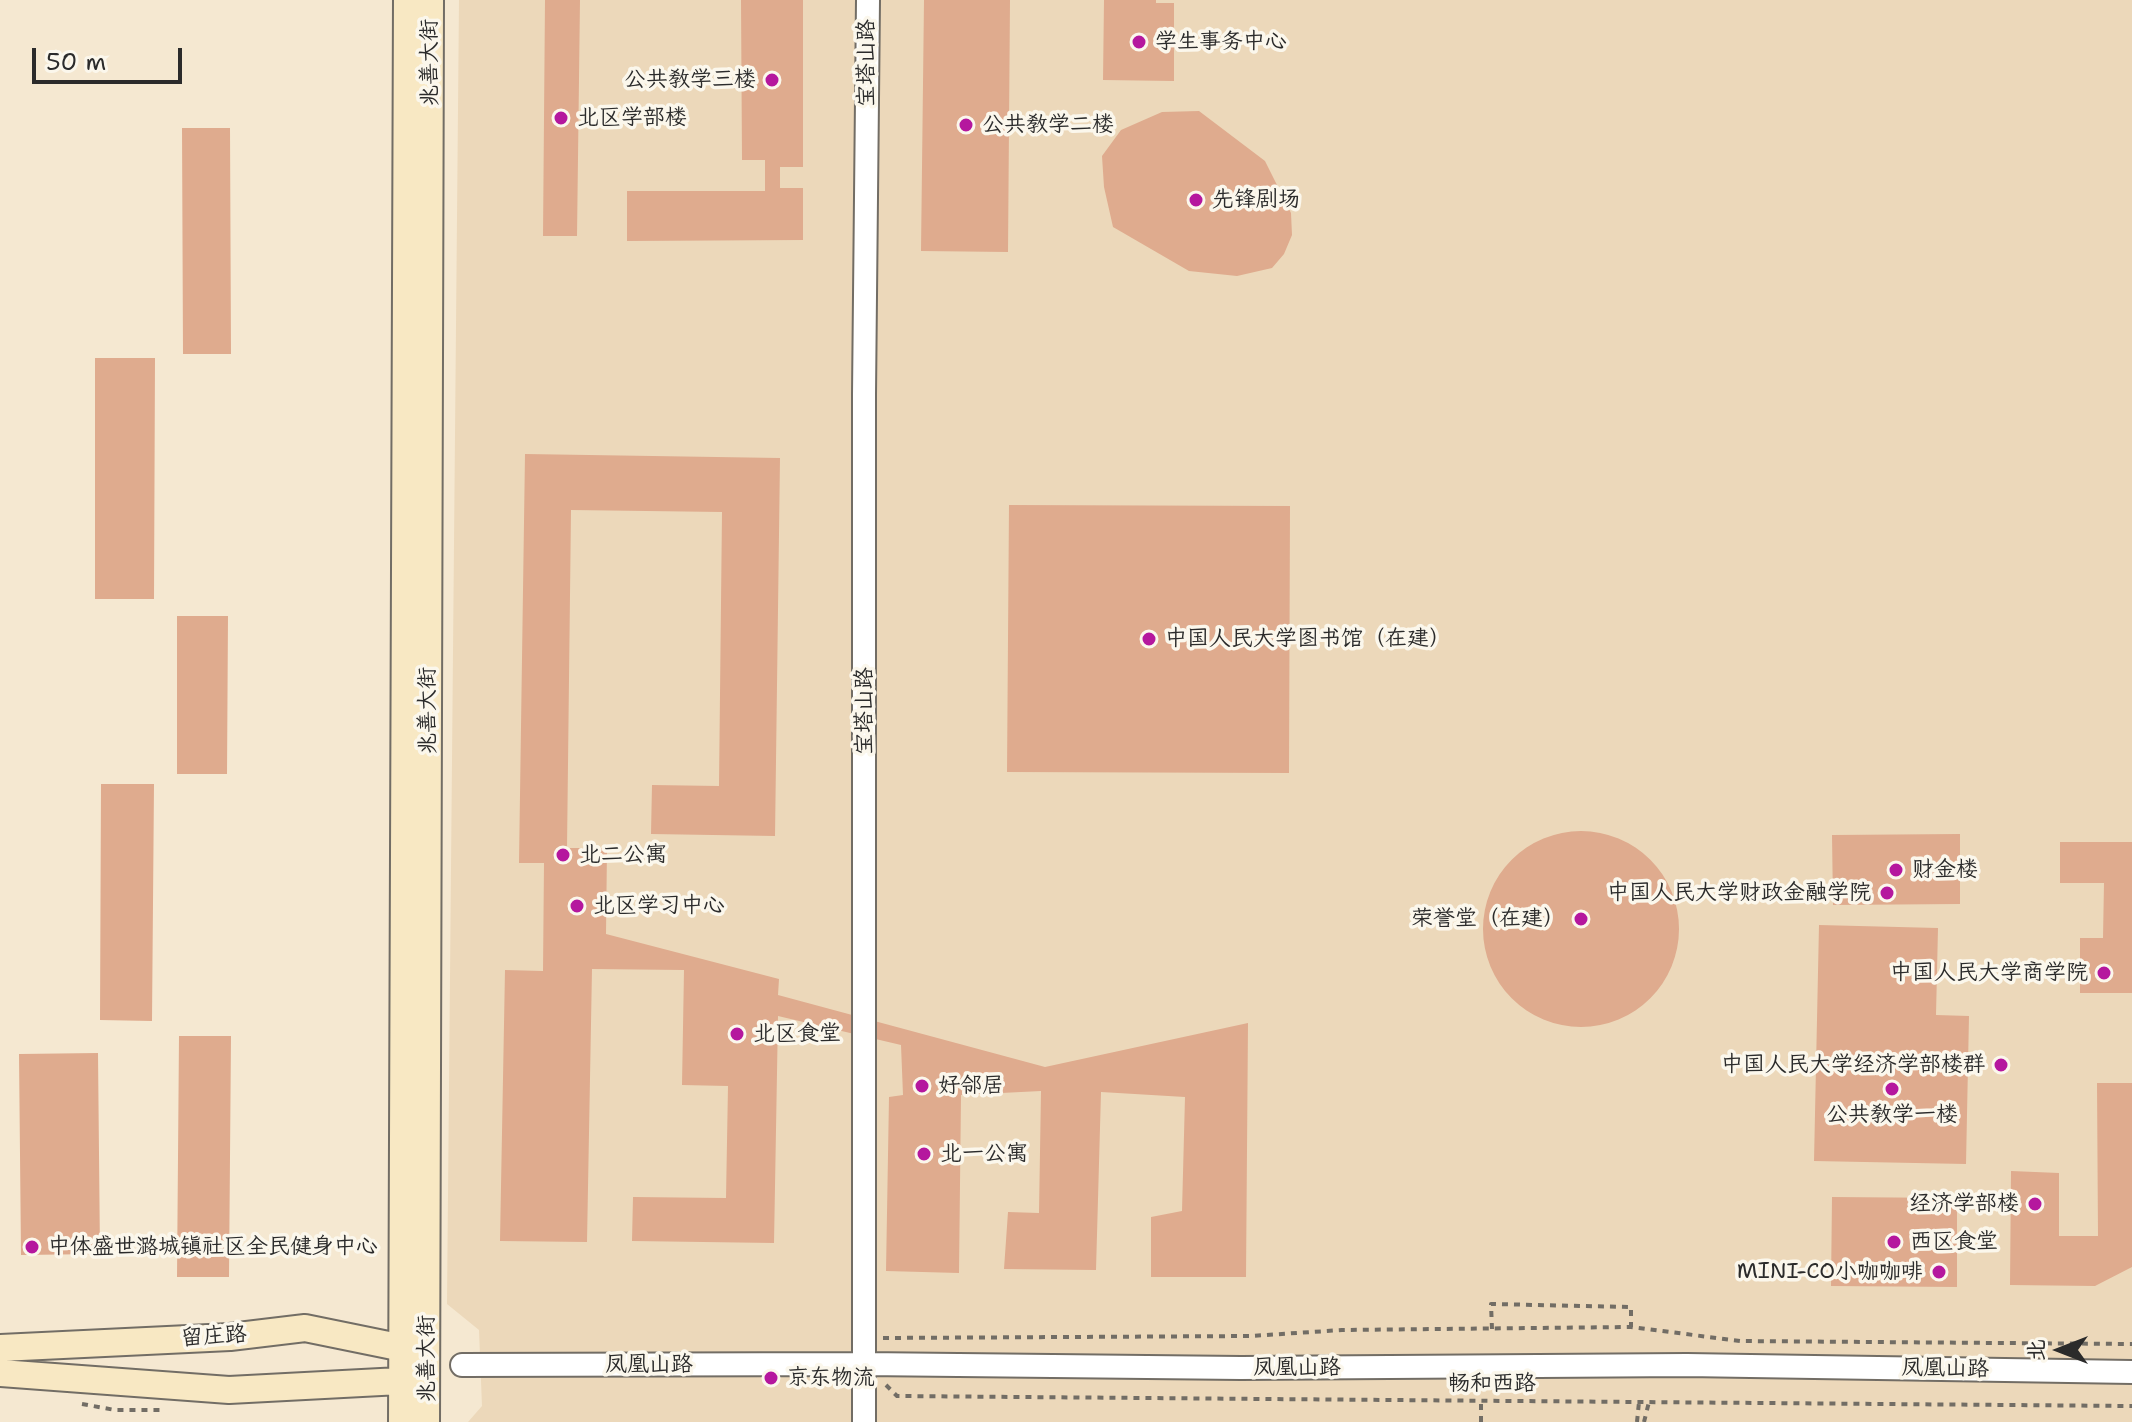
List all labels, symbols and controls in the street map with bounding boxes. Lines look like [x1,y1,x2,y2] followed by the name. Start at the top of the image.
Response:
[417,19,443,107] street label: 兆善大街
[854,19,880,107] street label: 宝塔山路
[1155,29,1287,55] place label: 学生事务中心
[36,32,186,82] scale bar
[1130,33,1148,51] marker: 学生事务中心
[46,46,106,78] text: 50 m
[624,67,756,93] place label: 公共教学三楼
[763,71,781,89] marker: 公共教学三楼
[577,105,687,131] place label: 北区学部楼
[552,109,570,127] marker: 北区学部楼
[982,112,1114,138] place label: 公共教学二楼
[957,116,975,134] marker: 公共教学二楼
[1212,187,1300,213] place label: 先锋剧场
[1187,191,1205,209] marker: 先锋剧场
[1165,626,1451,652] place label: 中国人民大学图书馆（在建）
[1140,630,1158,648] marker: 中国人民大学图书馆（在建）
[415,667,441,755] street label: 兆善大街
[852,667,878,755] street label: 宝塔山路
[579,842,667,868] place label: 北二公寓
[554,846,572,864] marker: 北二公寓
[1912,857,1978,883] place label: 财金楼
[1887,861,1905,879] marker: 财金楼
[1607,880,1871,906] place label: 中国人民大学财政金融学院
[1878,884,1896,902] marker: 中国人民大学财政金融学院
[593,893,725,919] place label: 北区学习中心
[568,897,586,915] marker: 北区学习中心
[1411,906,1565,932] place label: 荣誉堂（在建）
[1572,910,1590,928] marker: 荣誉堂（在建）
[1890,960,2088,986] place label: 中国人民大学商学院
[2095,964,2113,982] marker: 中国人民大学商学院
[753,1021,841,1047] place label: 北区食堂
[728,1025,746,1043] marker: 北区食堂
[1721,1052,1985,1078] place label: 中国人民大学经济学部楼群
[1992,1056,2010,1074] marker: 中国人民大学经济学部楼群
[938,1073,1004,1099] place label: 好邻居
[913,1077,931,1095] marker: 好邻居
[1883,1080,1901,1098] marker: 公共教学一楼
[1826,1102,1958,1128] place label: 公共教学一楼
[940,1141,1028,1167] place label: 北一公寓
[915,1145,933,1163] marker: 北一公寓
[1909,1191,2019,1217] place label: 经济学部楼
[2026,1195,2044,1213] marker: 经济学部楼
[1910,1229,1998,1255] place label: 西区食堂
[1885,1233,1903,1251] marker: 西区食堂
[48,1234,378,1260] place label: 中体盛世潞城镇社区全民健身中心
[23,1238,41,1256] marker: 中体盛世潞城镇社区全民健身中心
[1737,1259,1923,1285] place label: MINI-CO小咖咖啡
[1930,1263,1948,1281] marker: MINI-CO小咖咖啡
[2020,1310,2100,1390] north arrow
[414,1315,440,1403] street label: 兆善大街
[180,1322,248,1352] street label: 留庄路
[2021,1339,2050,1361] text: 北
[605,1352,693,1378] street label: 凤凰山路
[1253,1355,1341,1381] street label: 凤凰山路
[1901,1355,1989,1383] street label: 凤凰山路
[787,1365,875,1391] place label: 京东物流
[762,1369,780,1387] marker: 京东物流
[1448,1371,1536,1397] street label: 畅和西路

